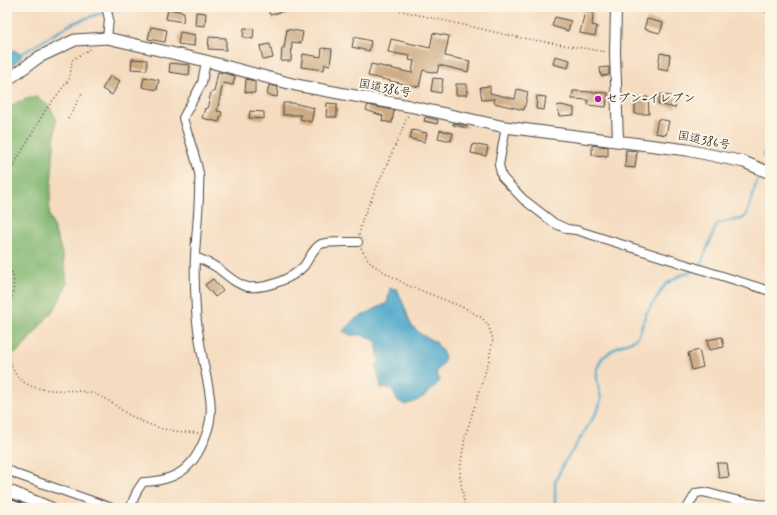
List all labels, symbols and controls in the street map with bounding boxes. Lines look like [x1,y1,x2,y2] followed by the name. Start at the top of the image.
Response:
[357,76,413,102] street label: 国道386号
[606,91,695,107] place label: セブン-イレブン
[593,94,603,104] marker: セブン-イレブン
[676,128,732,154] street label: 国道386号

